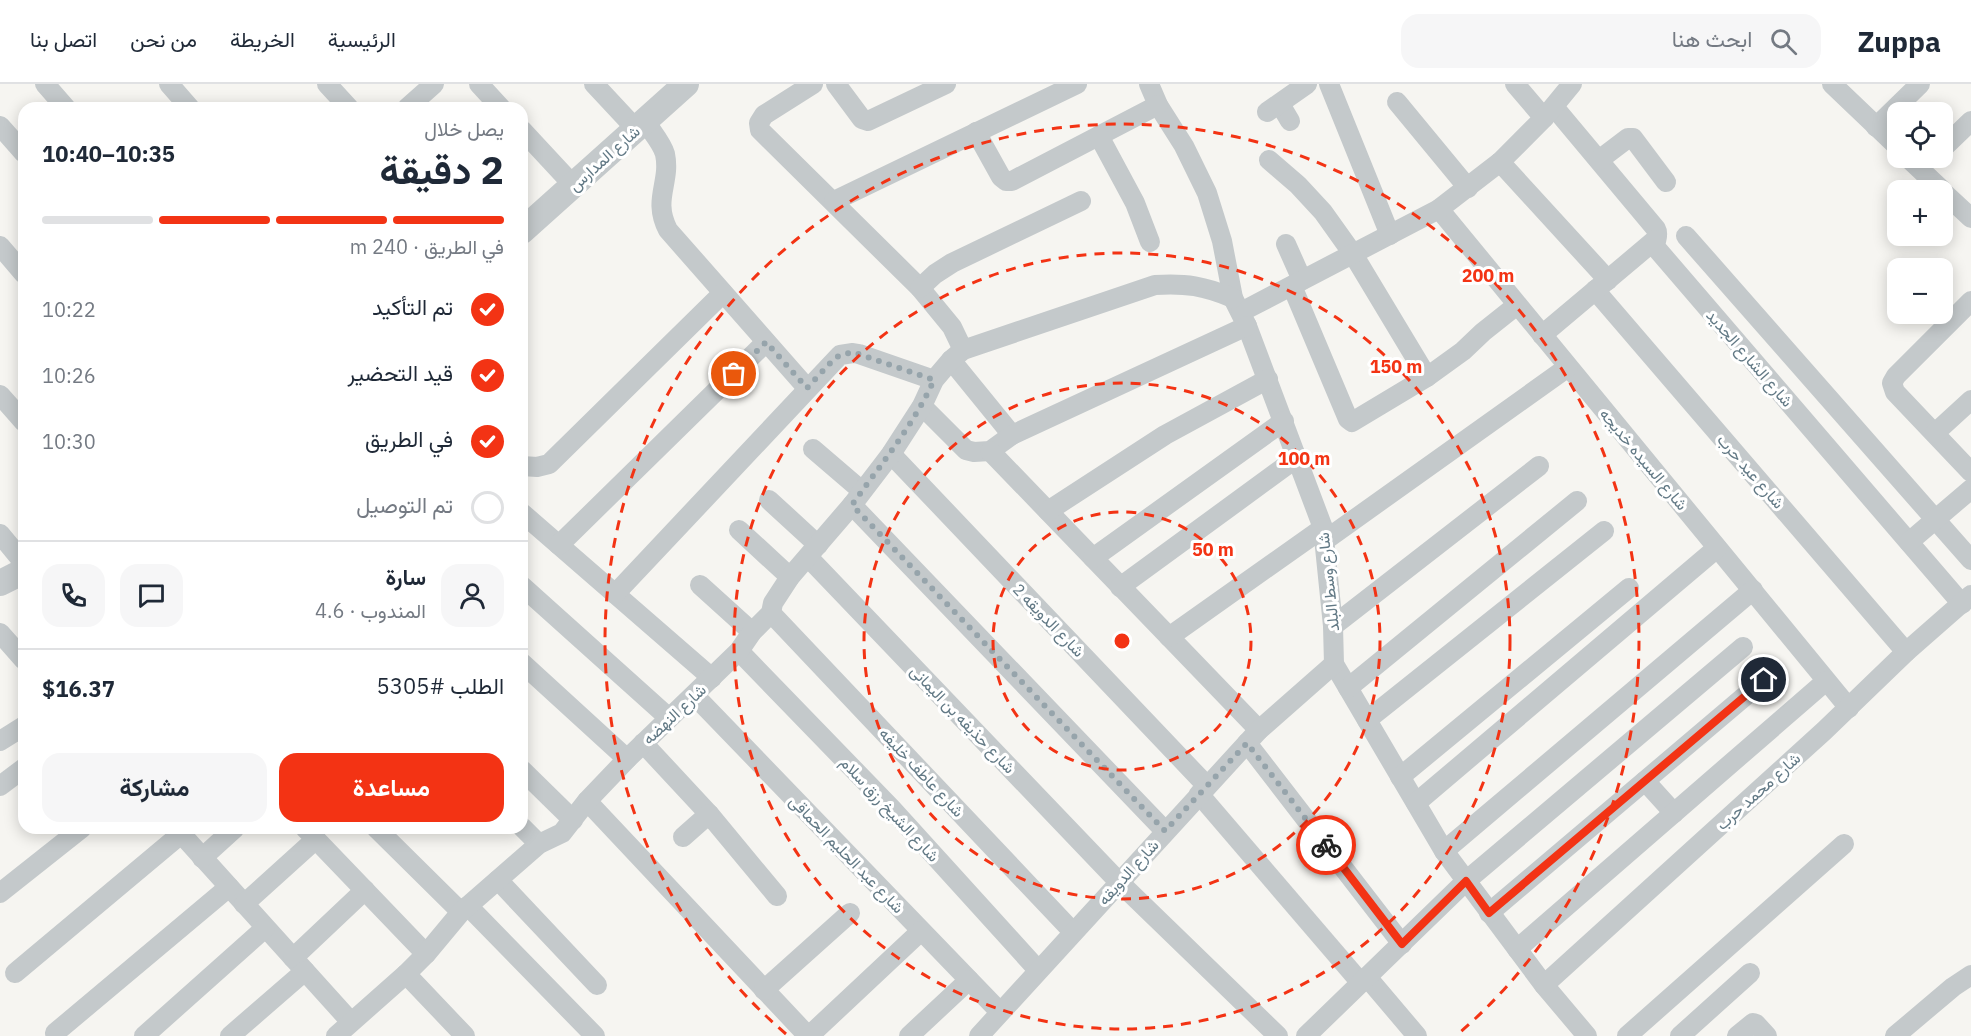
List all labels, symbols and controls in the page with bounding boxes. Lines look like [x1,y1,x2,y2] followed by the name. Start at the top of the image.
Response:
[1401,14,1821,68] search box
[1857,23,1941,60] text: Zuppa
[1672,24,1752,53] text: ابحث هنا
[30,25,97,53] text: اتصل بنا
[130,25,197,53] text: من نحن
[230,25,295,53] text: الخريطة
[328,25,396,53] text: الرئيسية
[1767,25,1800,58] icon: search
[1887,102,1953,324] map controls
[1887,102,1953,168] button: locate
[424,115,504,142] text: يصل خلال
[564,121,645,197] street label: شارع المدارس
[42,139,175,168] text: 10:35–10:40
[379,144,504,195] text: 2 دقيقة
[1887,180,1953,246] button: +
[350,233,504,260] text: في الطريق · 240 m
[1887,258,1953,324] button: −
[1462,264,1514,287] text: 200 m
[372,292,453,321] text: تم التأكيد
[471,293,504,326] icon: check
[42,296,96,323] text: 10:22
[1701,305,1798,412] street label: شارع الشارع الجديد
[708,348,759,399] pin
[1370,355,1422,378] text: 150 m
[717,357,750,390] icon: bag
[348,358,453,387] text: قيد التحضير
[471,359,504,392] icon: check
[42,362,96,389] text: 10:26
[1594,404,1692,515] street label: شارع السيده خديجه
[365,424,453,453] text: في الطريق
[471,425,504,458] icon: check
[42,428,96,455] text: 10:30
[1712,430,1789,514] street label: شارع عيد حرب
[1278,447,1330,470] text: 100 m
[356,490,453,519] text: تم التوصيل
[1313,531,1345,632] street label: شارع وسط البلد
[1192,538,1234,561] text: 50 m
[385,562,426,591] text: سارة
[42,564,105,627] button: phone
[120,564,183,627] button: chat
[441,564,504,627] button: person
[1008,579,1089,662] street label: شارع الدويقه 2
[315,597,426,624] text: المندوب · 4.6
[1112,631,1132,651] centre of rings
[1738,654,1789,705] pin
[905,661,1020,779] street label: شارع حذيفه بن اليمانى
[1747,663,1780,696] icon: home
[377,671,504,700] text: الطلب #5305
[42,674,115,703] text: $16.37
[638,680,711,750] street label: شارع النهضه
[874,723,969,822] street label: شارع عاطف خليفه
[1712,748,1806,836] street label: شارع محمد حرب
[835,752,944,867] street label: شارع الشيخ رزق سلام
[42,753,267,822] button: مشاركة
[279,753,504,822] button: مساعدة
[784,791,909,919] street label: شارع عبد الحليم الحماقى
[1296,815,1356,875] courier
[1310,829,1343,862] icon: bike
[1093,835,1164,910] street label: شارع الدويقه

